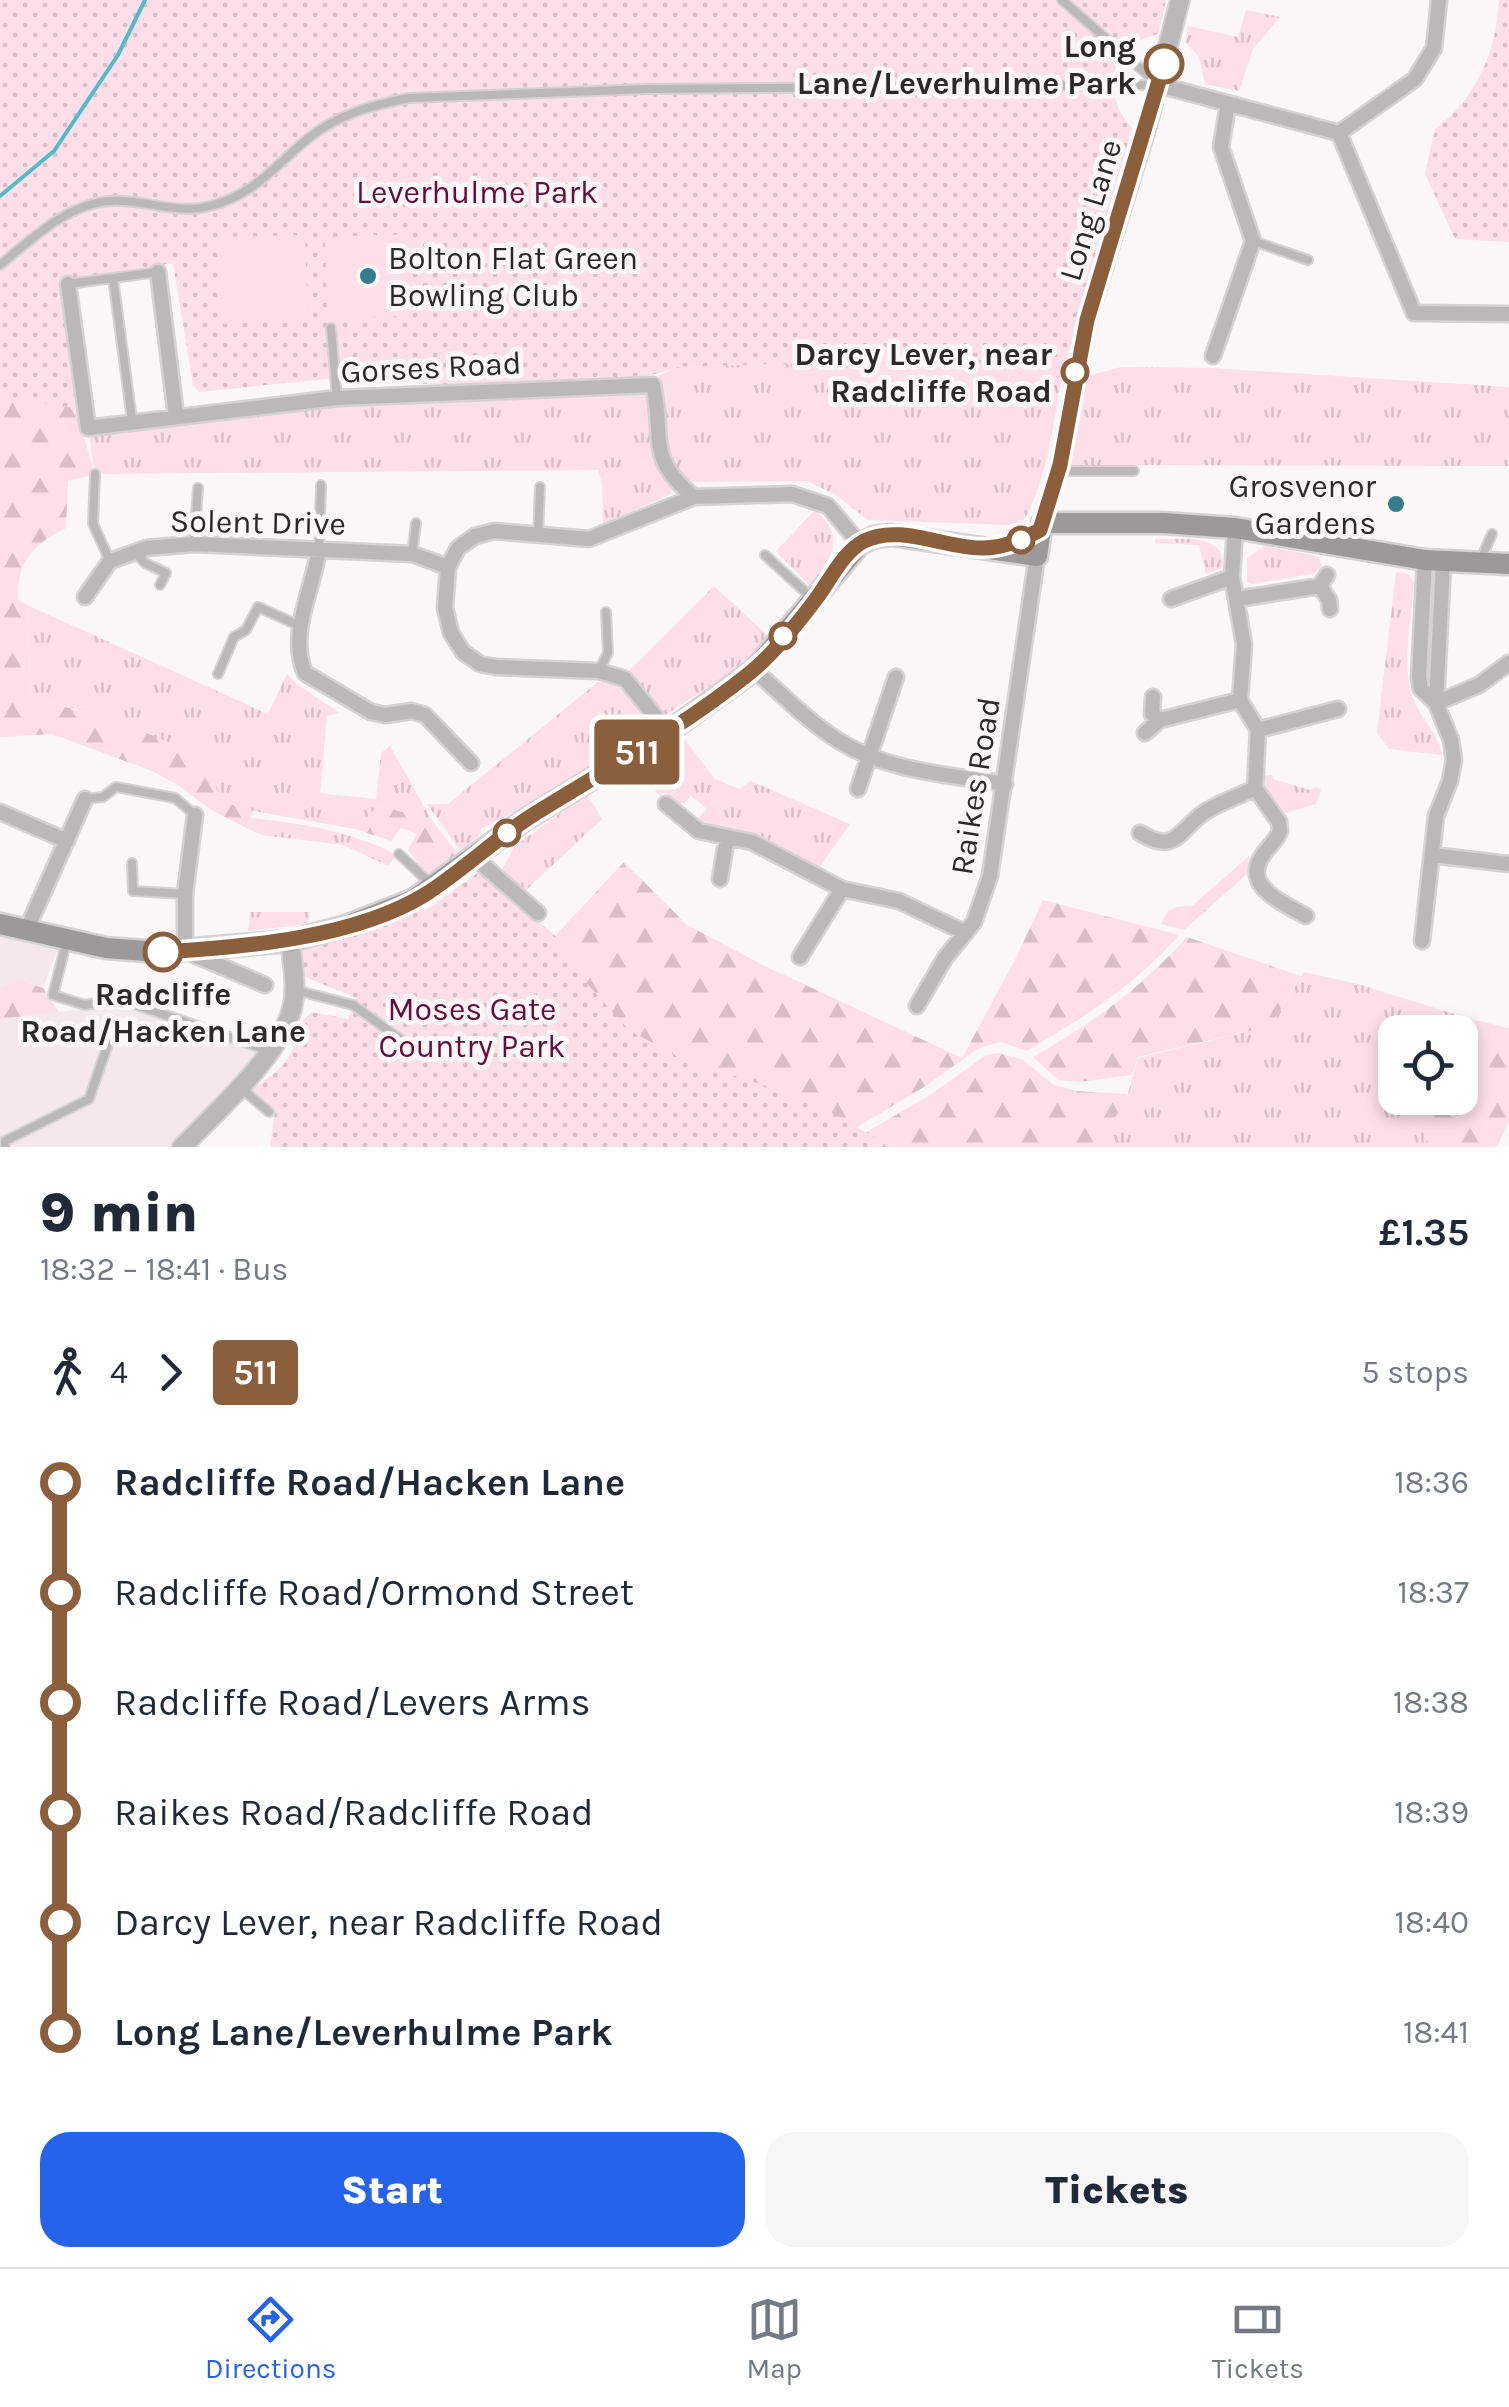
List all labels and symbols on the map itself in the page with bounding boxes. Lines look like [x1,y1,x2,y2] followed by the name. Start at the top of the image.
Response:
[797,28,1136,102] place label: Long Lane/Leverhulme Park
[1145,45,1183,83] marker: Long Lane/Leverhulme Park
[1051,135,1129,285] street label: Long Lane
[356,174,598,211] park label: Leverhulme Park
[388,240,638,314] place label: Bolton Flat Green Bowling Club
[357,265,379,287] marker: Bolton Flat Green Bowling Club
[794,336,1052,410] place label: Darcy Lever, near Radcliffe Road
[340,344,522,391] street label: Gorses Road
[1062,359,1088,385] marker: Darcy Lever, near Radcliffe Road
[1229,468,1376,542] place label: Grosvenor Gardens
[1385,493,1407,515] marker: Grosvenor Gardens
[170,502,346,543] street label: Solent Drive
[1008,527,1034,553] unlabelled marker
[770,623,796,649] unlabelled marker
[943,695,1008,878] street label: Raikes Road
[580,720,694,784] line badge: 511
[494,820,520,846] unlabelled marker
[144,933,182,971] marker: Radcliffe Road/Hacken Lane
[20,976,306,1050] place label: Radcliffe Road/Hacken Lane
[379,991,565,1065] park label: Moses Gate Country Park

